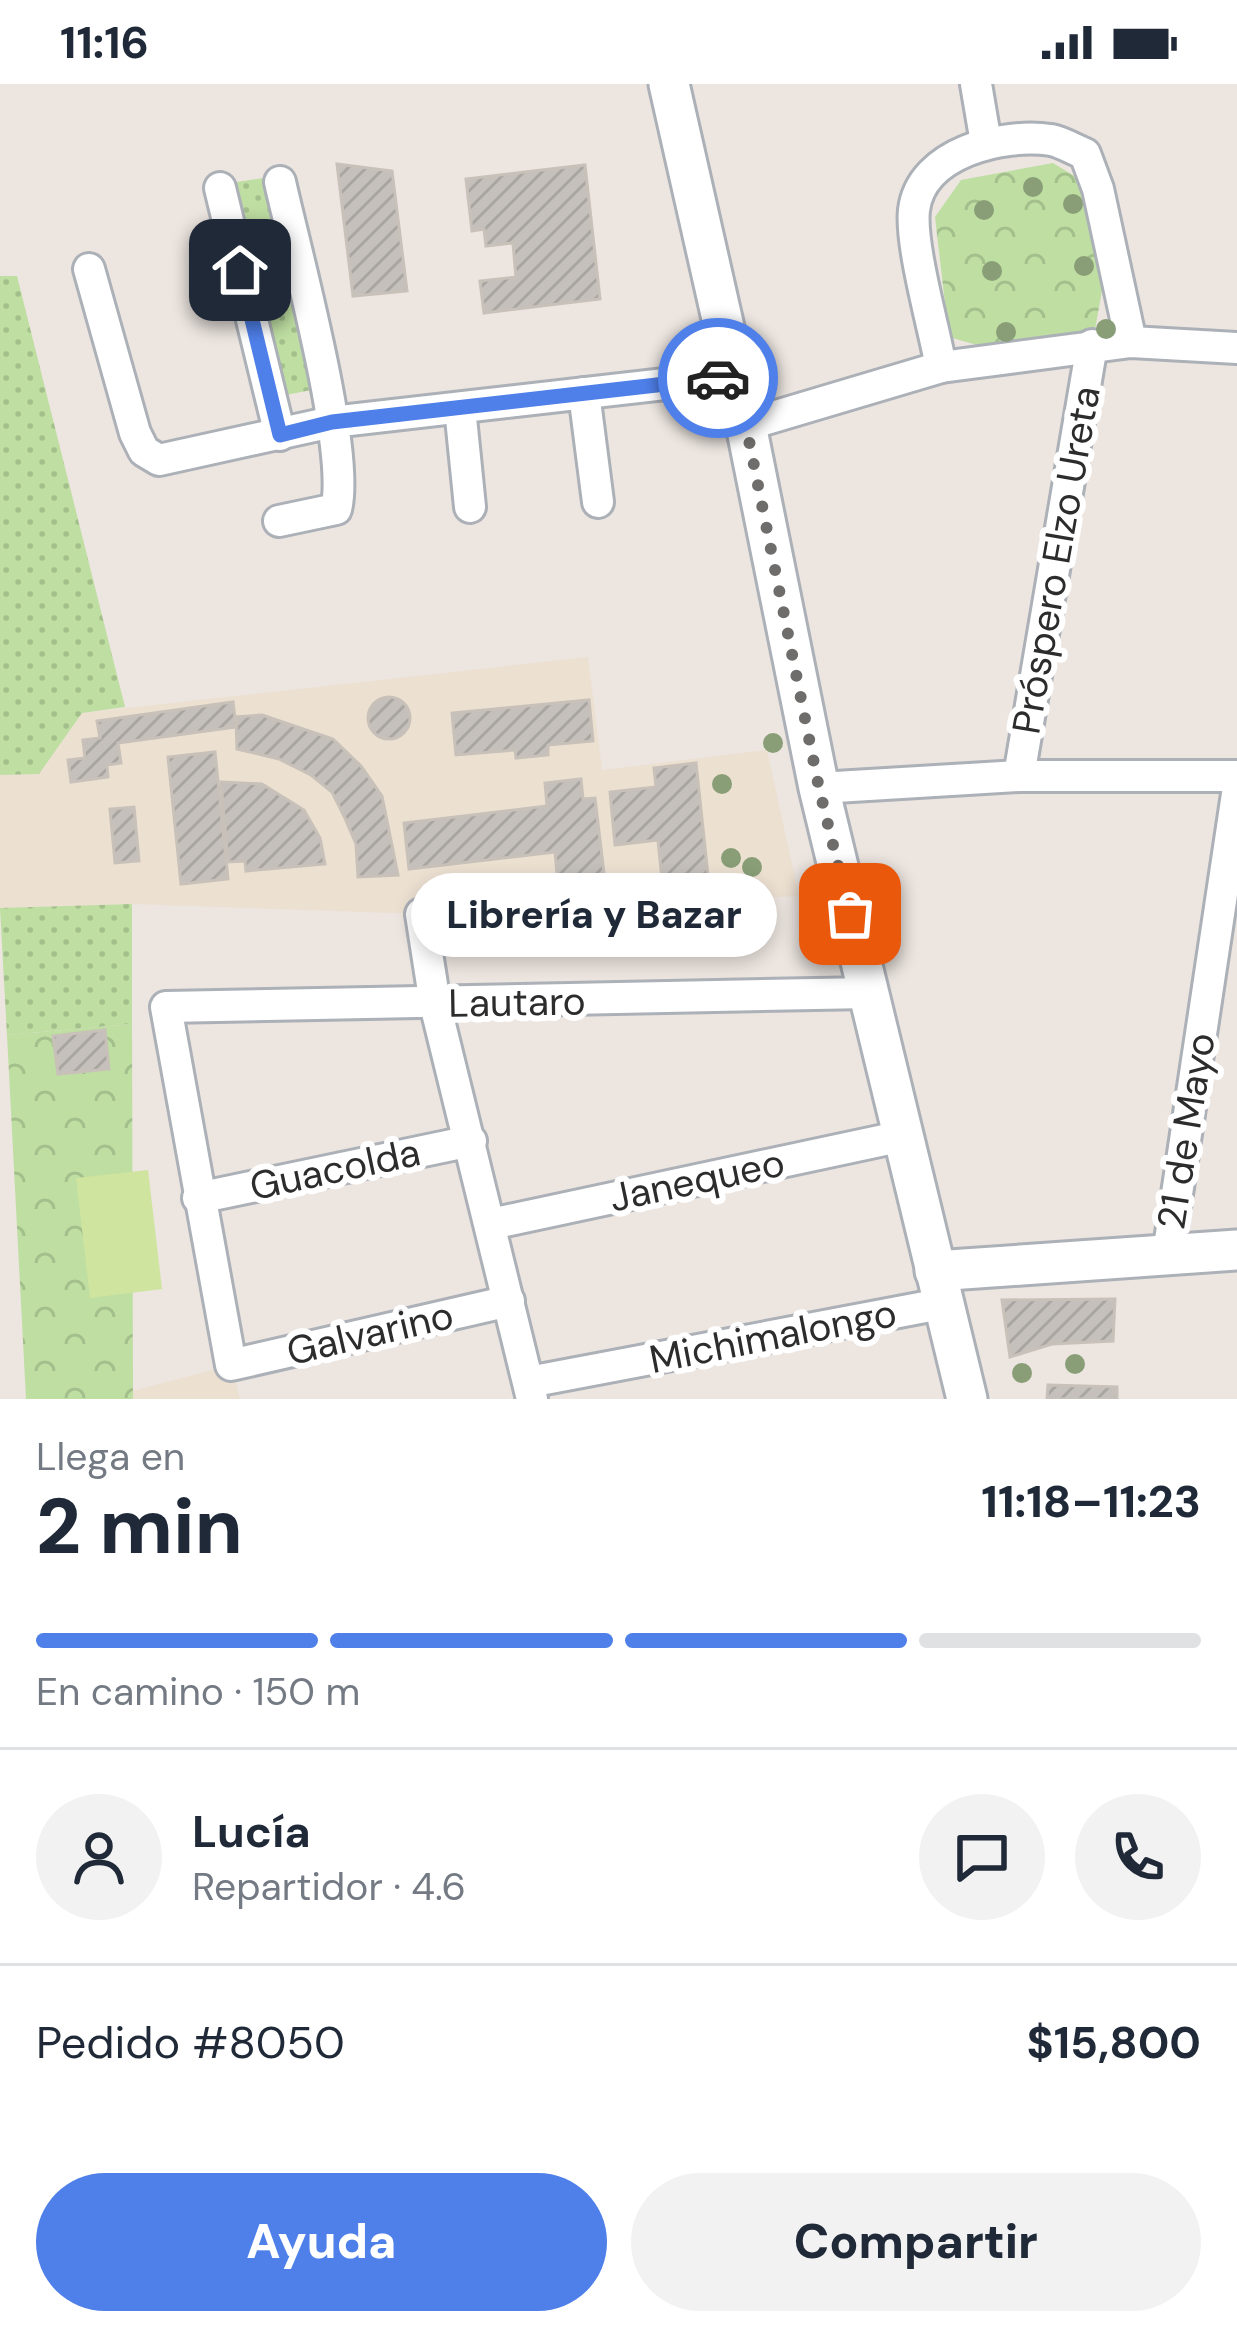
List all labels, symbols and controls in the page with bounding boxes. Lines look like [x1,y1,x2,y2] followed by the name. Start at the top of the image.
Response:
[60,13,149,72] text: 11:16
[189,219,291,321] pin
[207,237,273,303] icon: home
[658,318,778,438] courier
[685,345,751,411] icon: car
[1000,382,1112,738] street label: Próspero Elzo Ureta
[799,863,901,965] pin
[412,872,778,956] callout: Librería y Bazar
[817,881,883,947] icon: bag
[446,889,742,940] text: Librería y Bazar
[448,975,586,1029] street label: Lautaro
[1145,1029,1227,1233] street label: 21 de Mayo
[245,1126,425,1212] street label: Guacolda
[605,1137,789,1223] street label: Janequeo
[645,1287,901,1385] street label: Michimalongo
[282,1289,458,1377] street label: Galvarino
[36,1431,185,1482] text: Llega en
[981,1472,1201,1531] text: 11:18–11:23
[36,1476,243,1577] text: 2 min
[36,1666,360,1717] text: En camino · 150 m
[36,1794,162,1920] button: person
[919,1794,1045,1920] button: chat
[1075,1794,1201,1920] button: phone
[192,1802,311,1861] text: Lucía
[192,1861,466,1912] text: Repartidor · 4.6
[36,2013,345,2072] text: Pedido #8050
[1027,2013,1201,2072] text: $15,800
[36,2173,607,2311] button: Ayuda
[631,2173,1201,2311] button: Compartir

